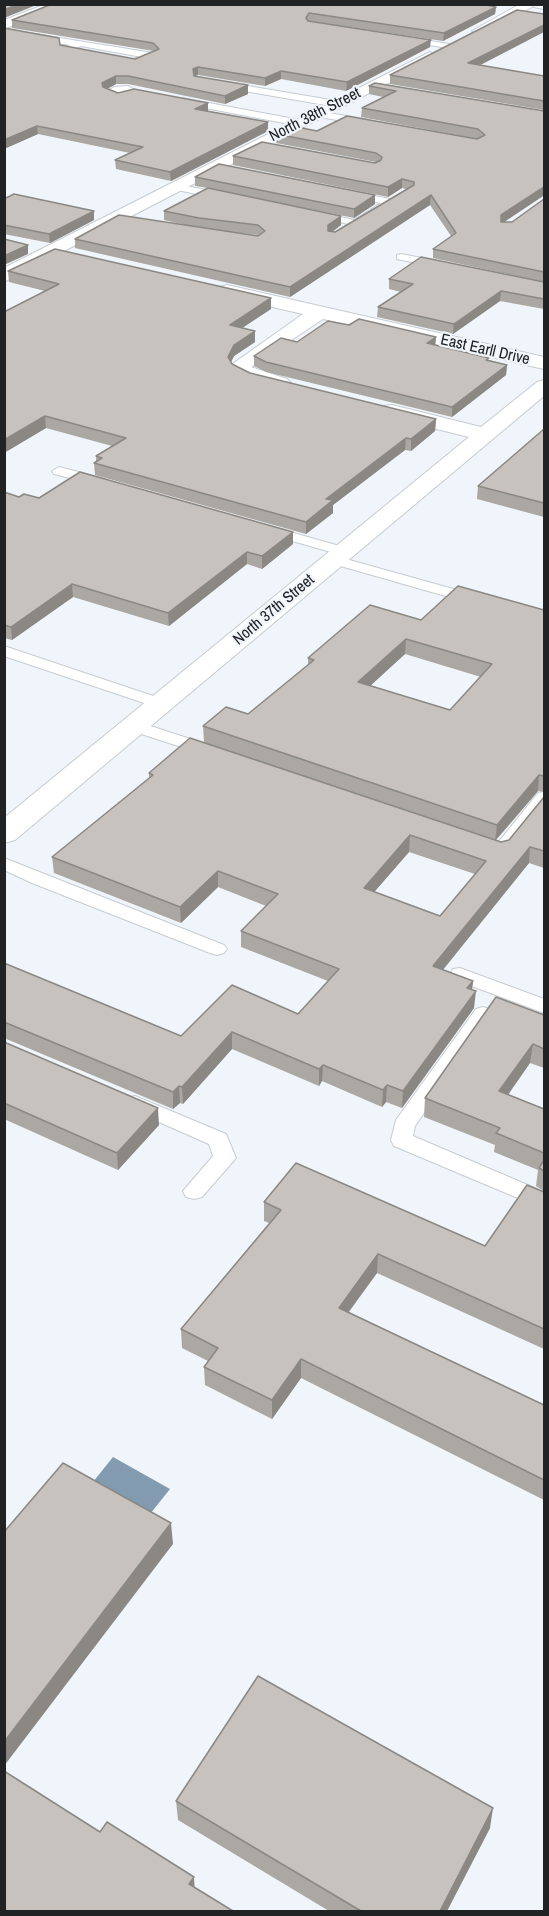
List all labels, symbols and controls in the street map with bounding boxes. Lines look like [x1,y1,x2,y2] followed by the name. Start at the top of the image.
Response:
[266,84,364,146] street label: North 38th Street
[438,330,532,370] street label: East Earll Drive
[230,571,318,649] street label: North 37th Street

